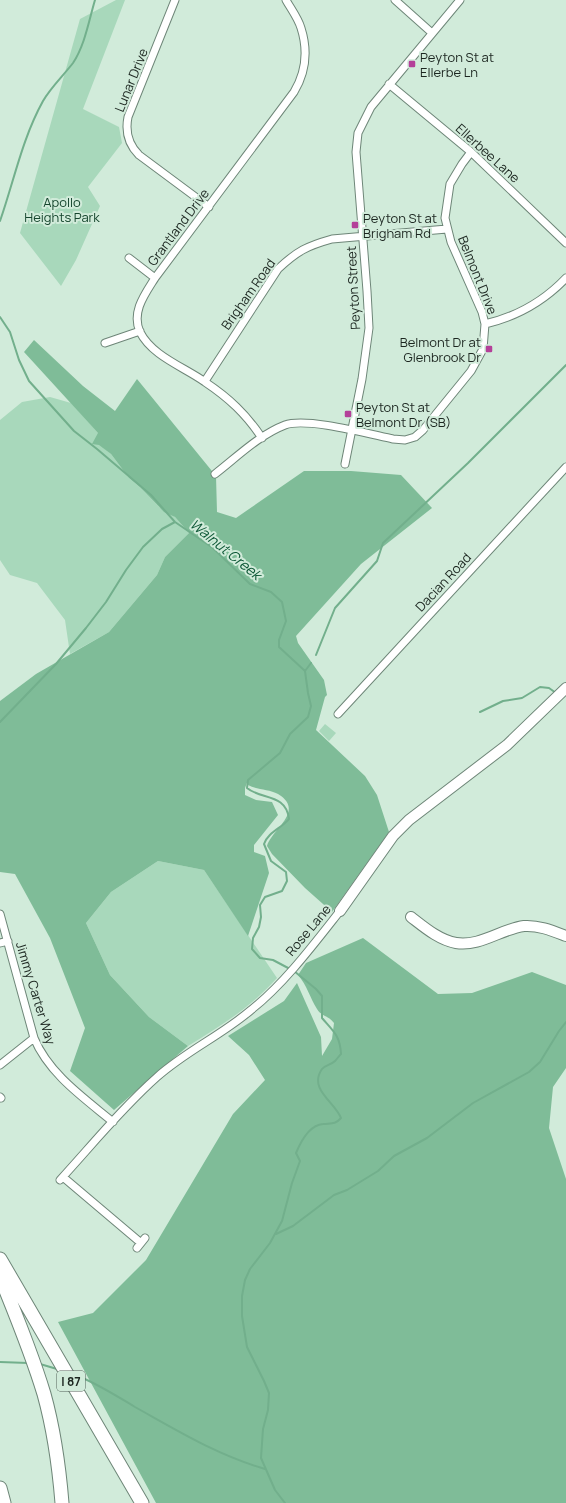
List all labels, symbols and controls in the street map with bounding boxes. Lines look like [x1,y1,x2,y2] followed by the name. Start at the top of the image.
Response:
[110,45,152,114] street label: Lunar Drive
[420,48,494,81] place label: Peyton St at Ellerbe Ln
[407,59,417,69] marker: Peyton St at Ellerbe Ln
[452,119,524,187] street label: Ellerbee Lane
[143,184,213,269] street label: Grantland Drive
[24,193,100,226] park label: Apollo Heights Park
[363,209,437,242] place label: Peyton St at Brigham Rd
[350,220,360,230] marker: Peyton St at Brigham Rd
[454,233,502,317] street label: Belmont Drive
[342,246,364,330] street label: Peyton Street
[217,255,279,333] street label: Brigham Road
[400,333,481,366] place label: Belmont Dr at Glenbrook Dr
[484,344,494,354] marker: Belmont Dr at Glenbrook Dr
[356,398,451,431] place label: Peyton St at Belmont Dr (SB)
[343,409,353,419] marker: Peyton St at Belmont Dr (SB)
[186,514,267,585] water label: Walnut Creek
[411,549,475,615] street label: Dacian Road
[281,900,335,960] street label: Rose Lane
[12,939,60,1047] street label: Jimmy Carter Way
[57,1371,85,1391] road number: I 87

